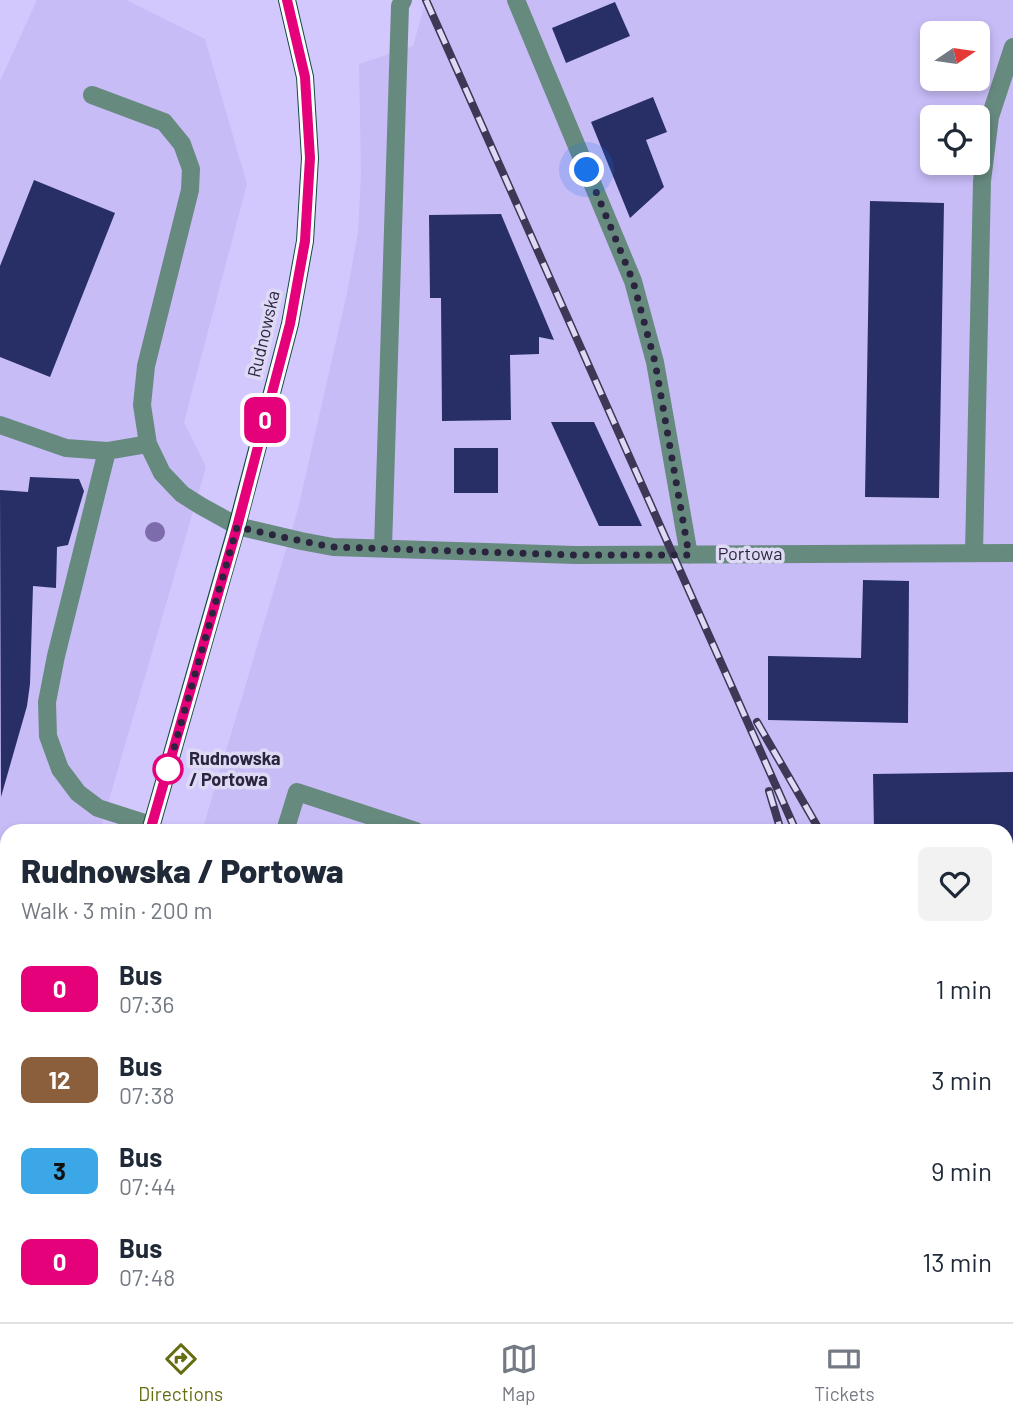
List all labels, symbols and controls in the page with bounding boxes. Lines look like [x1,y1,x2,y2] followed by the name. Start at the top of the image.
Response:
[920,21,990,91] north arrow
[920,21,990,175] map controls
[920,105,990,175] button: locate
[569,152,604,187] your location
[242,288,284,379] street label: Rudnowska
[242,397,288,443] line badge: 0
[258,405,272,434] text: 0
[718,542,782,564] street label: Portowa
[189,747,281,790] place label: Rudnowska / Portowa
[153,754,183,784] marker: Rudnowska / Portowa
[918,847,992,921] button: heart
[21,850,344,890] text: Rudnowska / Portowa
[21,896,212,924] text: Walk · 3 min · 200 m
[119,959,162,990] text: Bus
[936,973,992,1004] text: 1 min
[53,974,66,1003] text: 0
[119,990,174,1018] text: 07:36
[119,1050,162,1081] text: Bus
[931,1064,992,1095] text: 3 min
[49,1065,70,1094] text: 12
[119,1081,175,1109] text: 07:38
[119,1141,162,1172] text: Bus
[931,1155,992,1186] text: 9 min
[53,1156,66,1185] text: 3
[119,1172,176,1200] text: 07:44
[119,1232,162,1263] text: Bus
[922,1246,992,1277] text: 13 min
[53,1247,66,1276] text: 0
[119,1263,175,1291] text: 07:48
[138,1340,223,1405] tab: Directions
[500,1340,538,1405] tab: Map
[814,1340,875,1405] tab: Tickets

